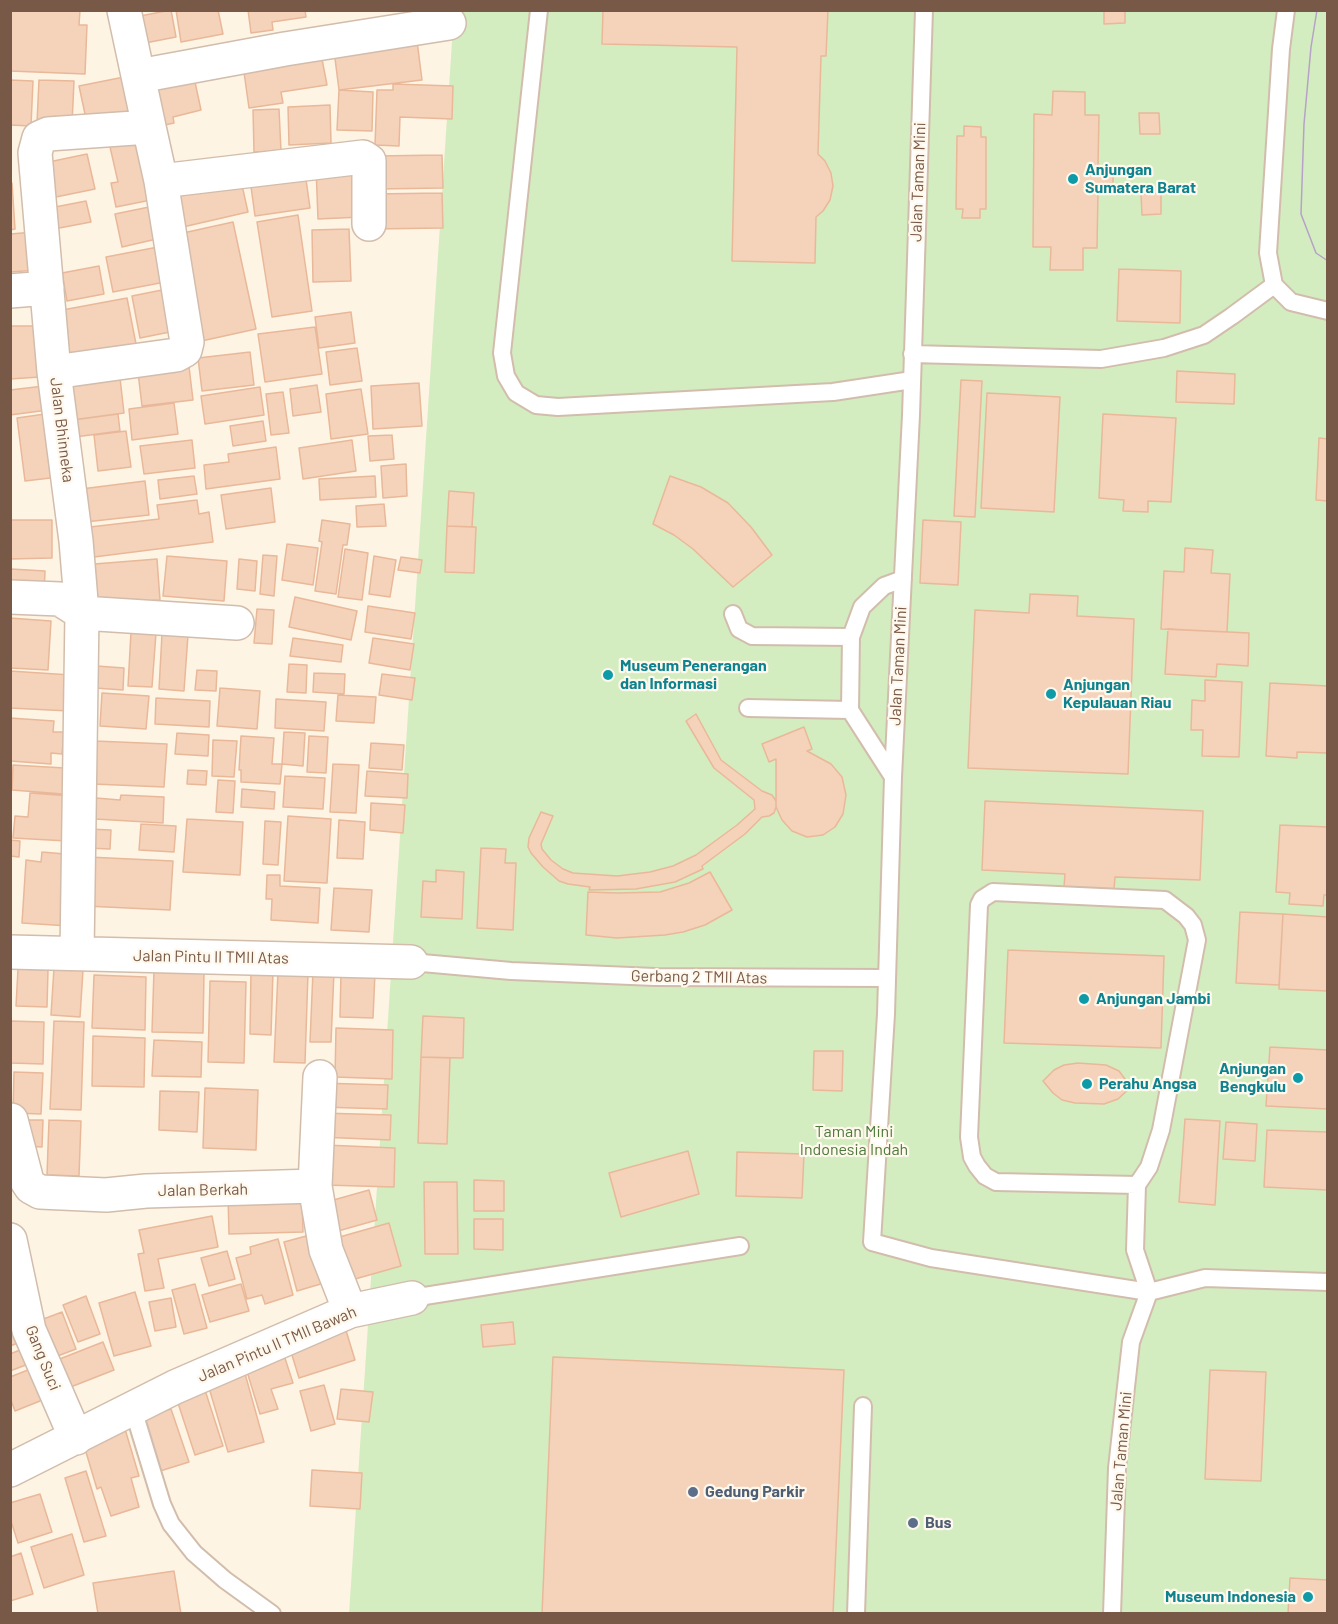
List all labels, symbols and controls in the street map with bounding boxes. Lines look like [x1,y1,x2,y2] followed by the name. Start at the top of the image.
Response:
[906,122,930,242] street label: Jalan Taman Mini
[1085,160,1196,198] place label: Anjungan Sumatera Barat
[1066,172,1080,186] marker: Anjungan Sumatera Barat
[46,376,78,484] street label: Jalan Bhinneka
[885,606,911,726] street label: Jalan Taman Mini
[620,656,767,694] place label: Museum Penerangan dan Informasi
[601,668,615,682] marker: Museum Penerangan dan Informasi
[1063,675,1172,713] place label: Anjungan Kepulauan Riau
[1044,687,1058,701] marker: Anjungan Kepulauan Riau
[133,946,289,968] street label: Jalan Pintu II TMII Atas
[631,966,767,988] street label: Gerbang 2 TMII Atas
[1096,989,1211,1009] place label: Anjungan Jambi
[1077,992,1091,1006] marker: Anjungan Jambi
[1219,1059,1286,1097] place label: Anjungan Bengkulu
[1291,1071,1305,1085] marker: Anjungan Bengkulu
[1099,1074,1197,1094] place label: Perahu Angsa
[1080,1077,1094,1091] marker: Perahu Angsa
[800,1122,908,1160] park label: Taman Mini Indonesia Indah
[158,1180,248,1200] street label: Jalan Berkah
[195,1302,359,1386] street label: Jalan Pintu II TMII Bawah
[21,1323,65,1393] street label: Gang Suci
[1106,1391,1136,1511] street label: Jalan Taman Mini
[705,1482,805,1502] place label: Gedung Parkir
[686,1485,700,1499] marker: Gedung Parkir
[925,1513,952,1533] place label: Bus
[906,1516,920,1530] marker: Bus
[1165,1587,1296,1607] place label: Museum Indonesia
[1301,1590,1315,1604] marker: Museum Indonesia

